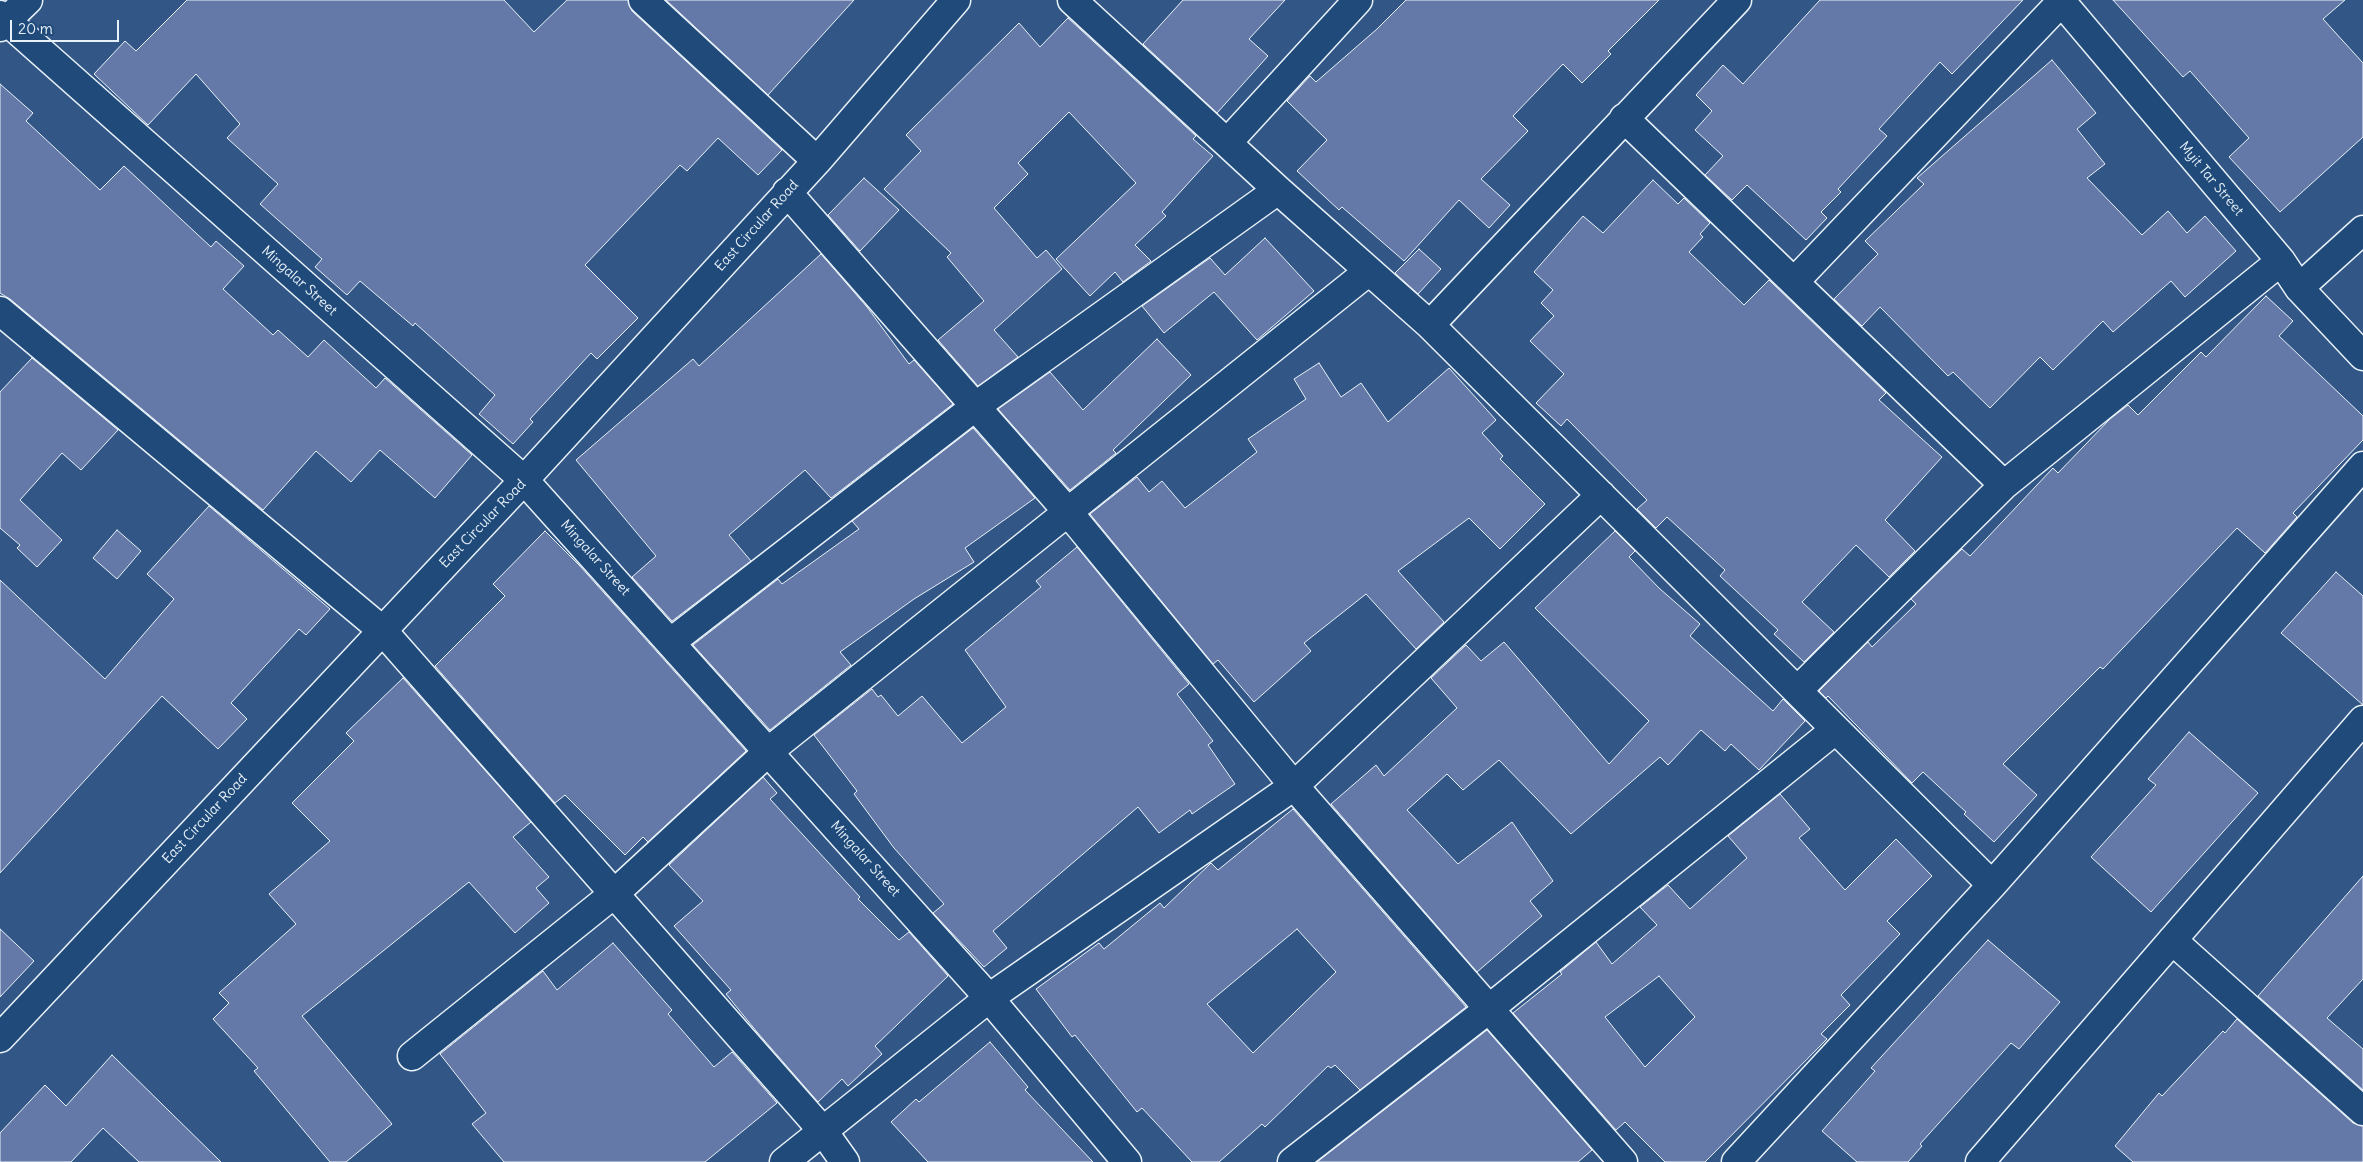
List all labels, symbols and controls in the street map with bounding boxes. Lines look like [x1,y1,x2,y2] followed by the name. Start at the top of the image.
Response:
[12,10,121,42] scale bar
[18,19,53,38] text: 20 m
[2175,139,2247,219] street label: Myit Tar Street
[712,177,802,275] street label: East Circular Road
[258,243,340,319] street label: Mingalar Street
[436,476,530,572] street label: East Circular Road
[557,517,633,599] street label: Mingalar Street
[159,771,251,867] street label: East Circular Road
[827,818,903,900] street label: Mingalar Street

